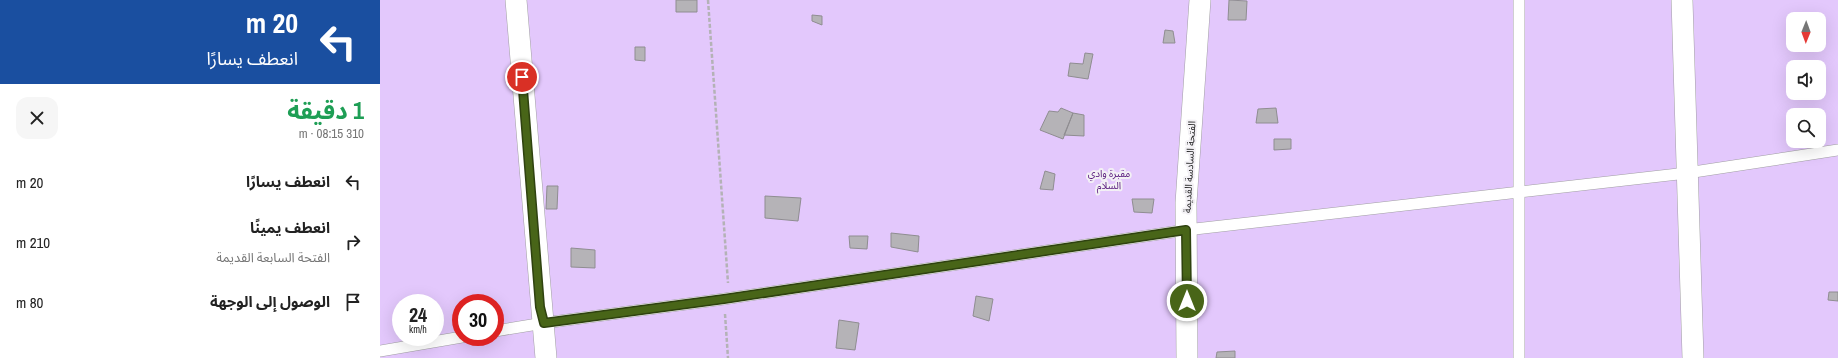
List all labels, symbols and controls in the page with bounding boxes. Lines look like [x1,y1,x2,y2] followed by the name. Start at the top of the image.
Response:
[246,4,298,42] text: 20 m
[1786,12,1826,52] north arrow
[1786,12,1826,148] map controls
[312,16,364,68] icon: left
[206,46,298,71] text: انعطف يسارًا
[505,60,539,94] pin
[1786,60,1826,100] button: sound
[511,66,533,88] icon: arrive
[287,94,364,126] text: 1 دقيقة
[16,97,58,139] button: close
[1786,108,1826,148] button: search
[1181,121,1198,213] street label: الفتحة السادسة القديمة
[299,125,364,142] text: 310 m · 08:15
[1088,167,1130,194] park label: مقبرة وادي السلام
[246,171,330,192] text: انعطف يسارًا
[342,171,364,193] icon: left
[16,172,43,193] text: 20 m
[250,217,330,238] text: انعطف يمينًا
[342,231,364,253] icon: right
[16,232,50,253] text: 210 m
[216,249,330,266] text: الفتحة السابعة القديمة
[1166,280,1208,322] position arrow
[210,291,330,312] text: الوصول إلى الوجهة
[342,291,364,313] icon: arrive
[16,292,43,313] text: 80 m
[452,294,504,346] speed limit sign: 30
[409,301,427,328] text: 24
[409,323,427,336] text: km/h

